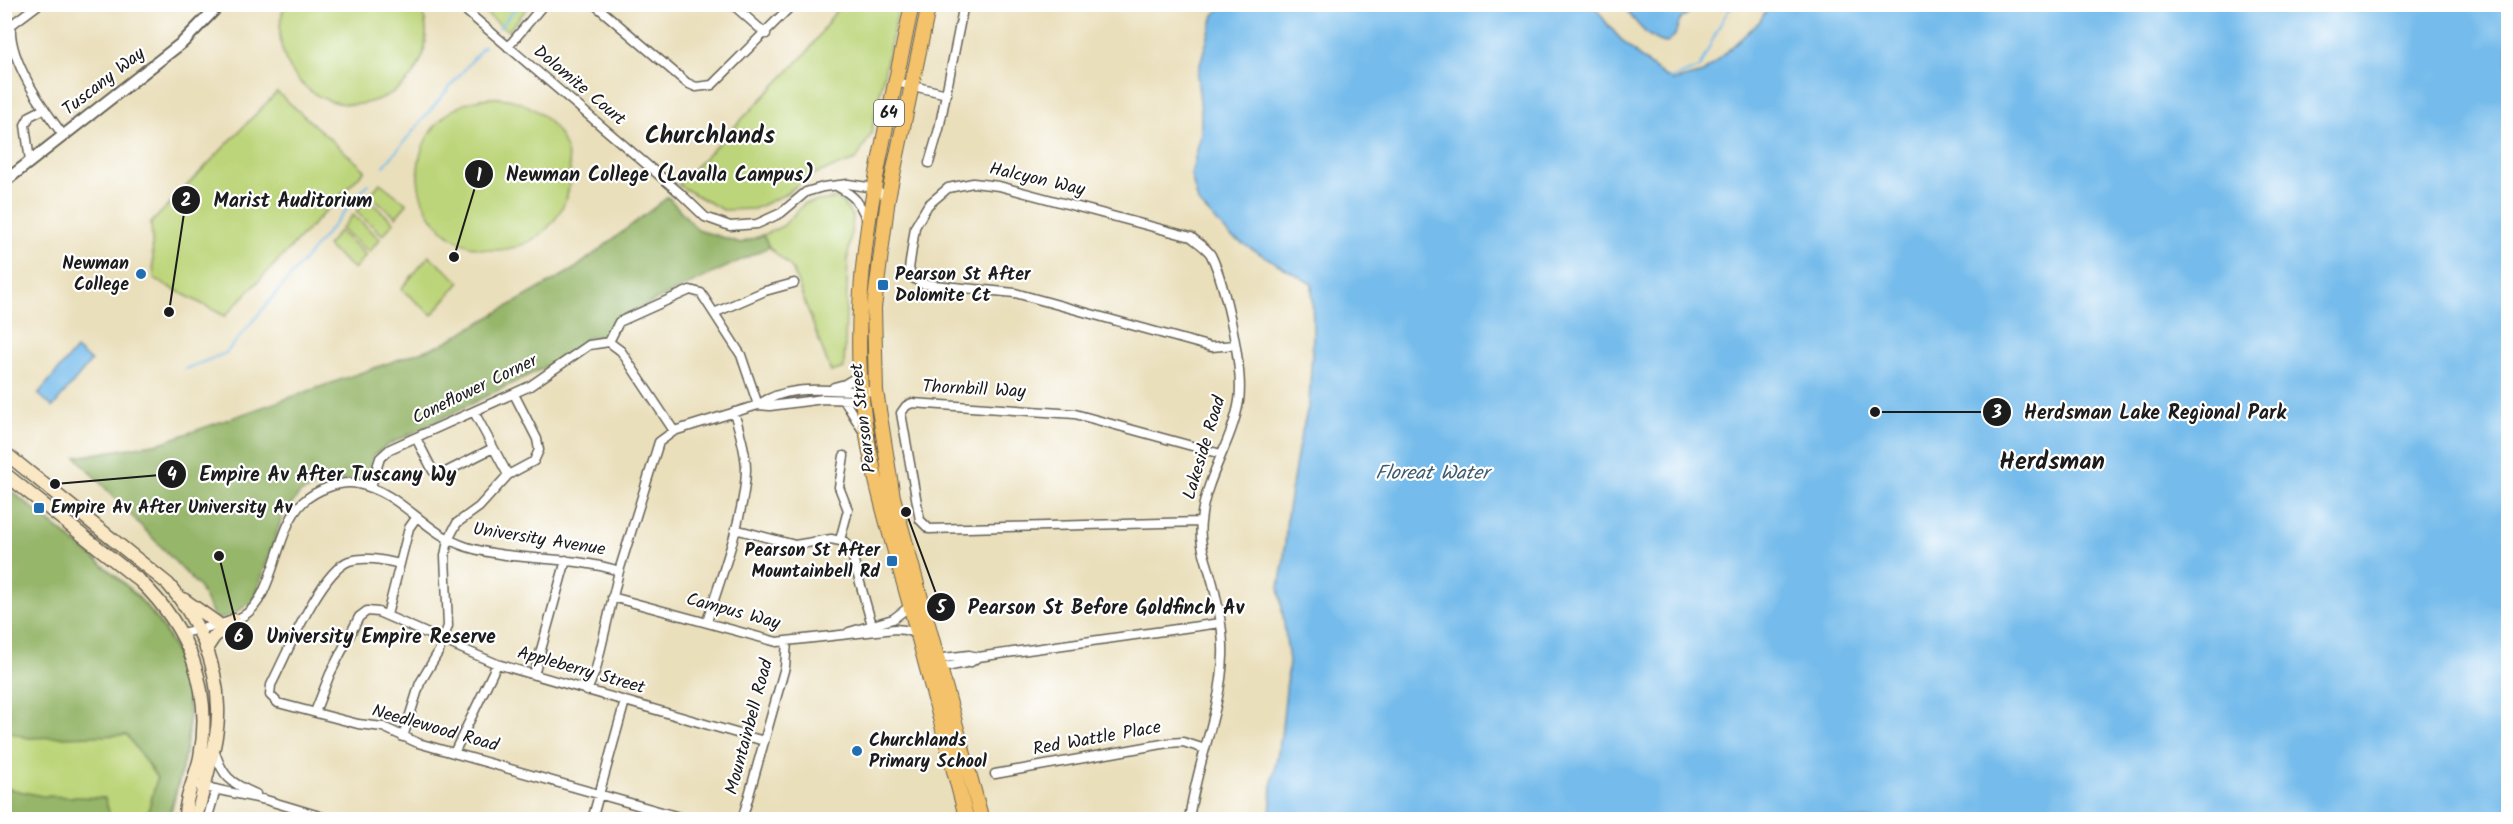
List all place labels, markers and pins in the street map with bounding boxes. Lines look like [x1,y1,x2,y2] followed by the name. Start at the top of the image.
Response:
[464,155,826,193] callout: Newman College (Lavalla Campus)
[171,181,384,219] callout: Marist Auditorium
[62,250,129,300] place label: Newman College
[895,261,1032,311] place label: Pearson St After Dolomite Ct
[134,267,148,281] marker: Newman College
[876,278,890,292] marker: Pearson St After Dolomite Ct
[1982,393,2298,431] callout: Herdsman Lake Regional Park
[157,455,468,493] callout: Empire Av After Tuscany Wy
[51,494,294,523] place label: Empire Av After University Av
[32,501,46,515] marker: Empire Av After University Av
[745,537,881,587] place label: Pearson St After Mountainbell Rd
[885,554,899,568] marker: Pearson St After Mountainbell Rd
[926,588,1256,626] callout: Pearson St Before Goldfinch Av
[224,617,508,655] callout: University Empire Reserve
[869,727,987,777] place label: Churchlands Primary School
[850,744,864,758] marker: Churchlands Primary School

